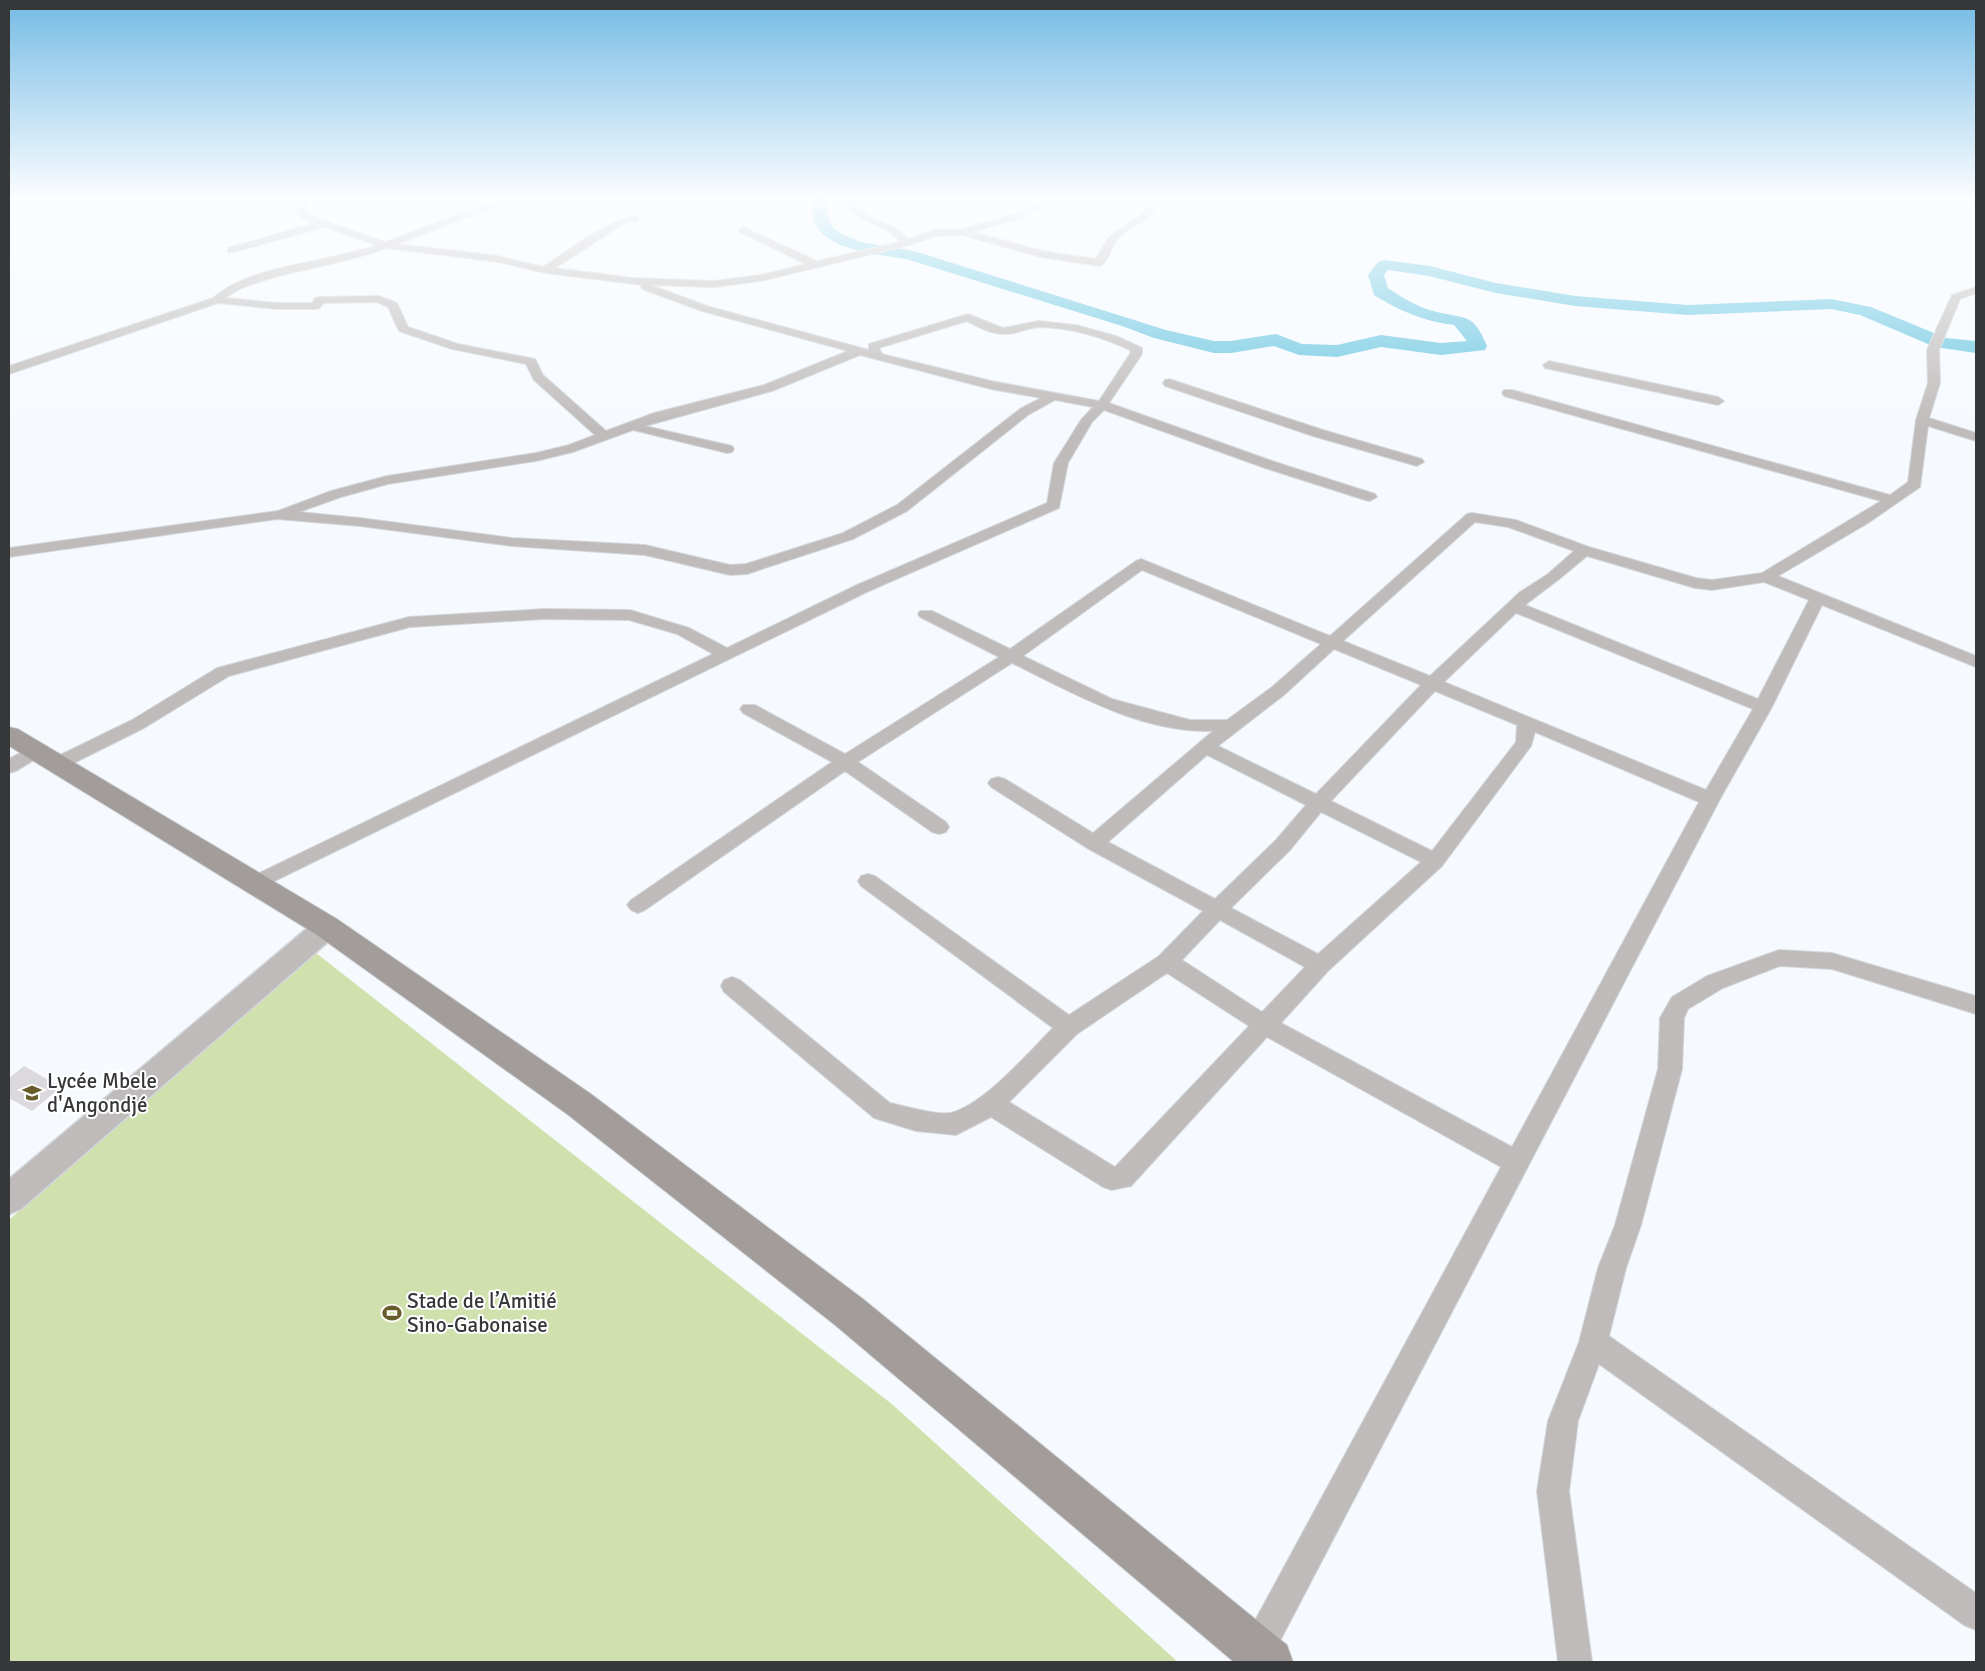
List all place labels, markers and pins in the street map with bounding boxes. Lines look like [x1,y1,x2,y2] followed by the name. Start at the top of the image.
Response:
[47,1068,157,1118] place label: Lycée Mbele d'Angondjé
[21,1082,43,1104] school or university icon: Lycée Mbele d'Angondjé
[407,1288,557,1338] place label: Stade de l’Amitié Sino-Gabonaise
[381,1302,403,1324] sports icon: Stade de l’Amitié Sino-Gabonaise

